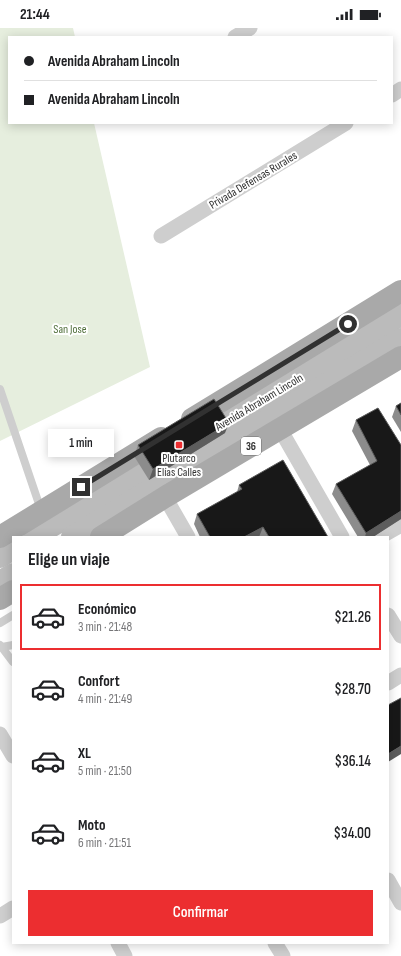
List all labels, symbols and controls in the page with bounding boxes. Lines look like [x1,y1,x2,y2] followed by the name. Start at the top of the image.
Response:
[20,5,50,24] text: 21:44
[48,52,180,71] text: Avenida Abraham Lincoln
[48,90,180,109] text: Avenida Abraham Lincoln
[206,148,300,213] street label: Privada Defensas Rurales
[339,315,357,333] route start
[53,322,87,337] park label: San Jose
[212,370,306,435] street label: Avenida Abraham Lincoln
[48,429,114,457] callout: 1 min
[69,435,93,451] text: 1 min
[241,437,261,455] road number: 36
[174,440,184,450] marker: Plutarco Elías Calles
[157,451,201,480] place label: Plutarco Elías Calles
[72,478,90,496] route end
[28,549,110,570] text: Elige un viaje
[30,599,66,635] icon: car
[78,600,136,619] text: Económico
[334,608,371,627] text: $21.26
[78,619,132,635] text: 3 min · 21:48
[30,671,66,707] icon: car
[78,672,120,691] text: Confort
[334,680,371,699] text: $28.70
[78,691,132,707] text: 4 min · 21:49
[30,743,66,779] icon: car
[78,744,91,763] text: XL
[335,752,371,771] text: $36.14
[78,763,132,779] text: 5 min · 21:50
[30,815,66,851] icon: car
[78,816,105,835] text: Moto
[333,824,371,843] text: $34.00
[78,835,131,851] text: 6 min · 21:51
[28,890,373,936] button: Confirmar

